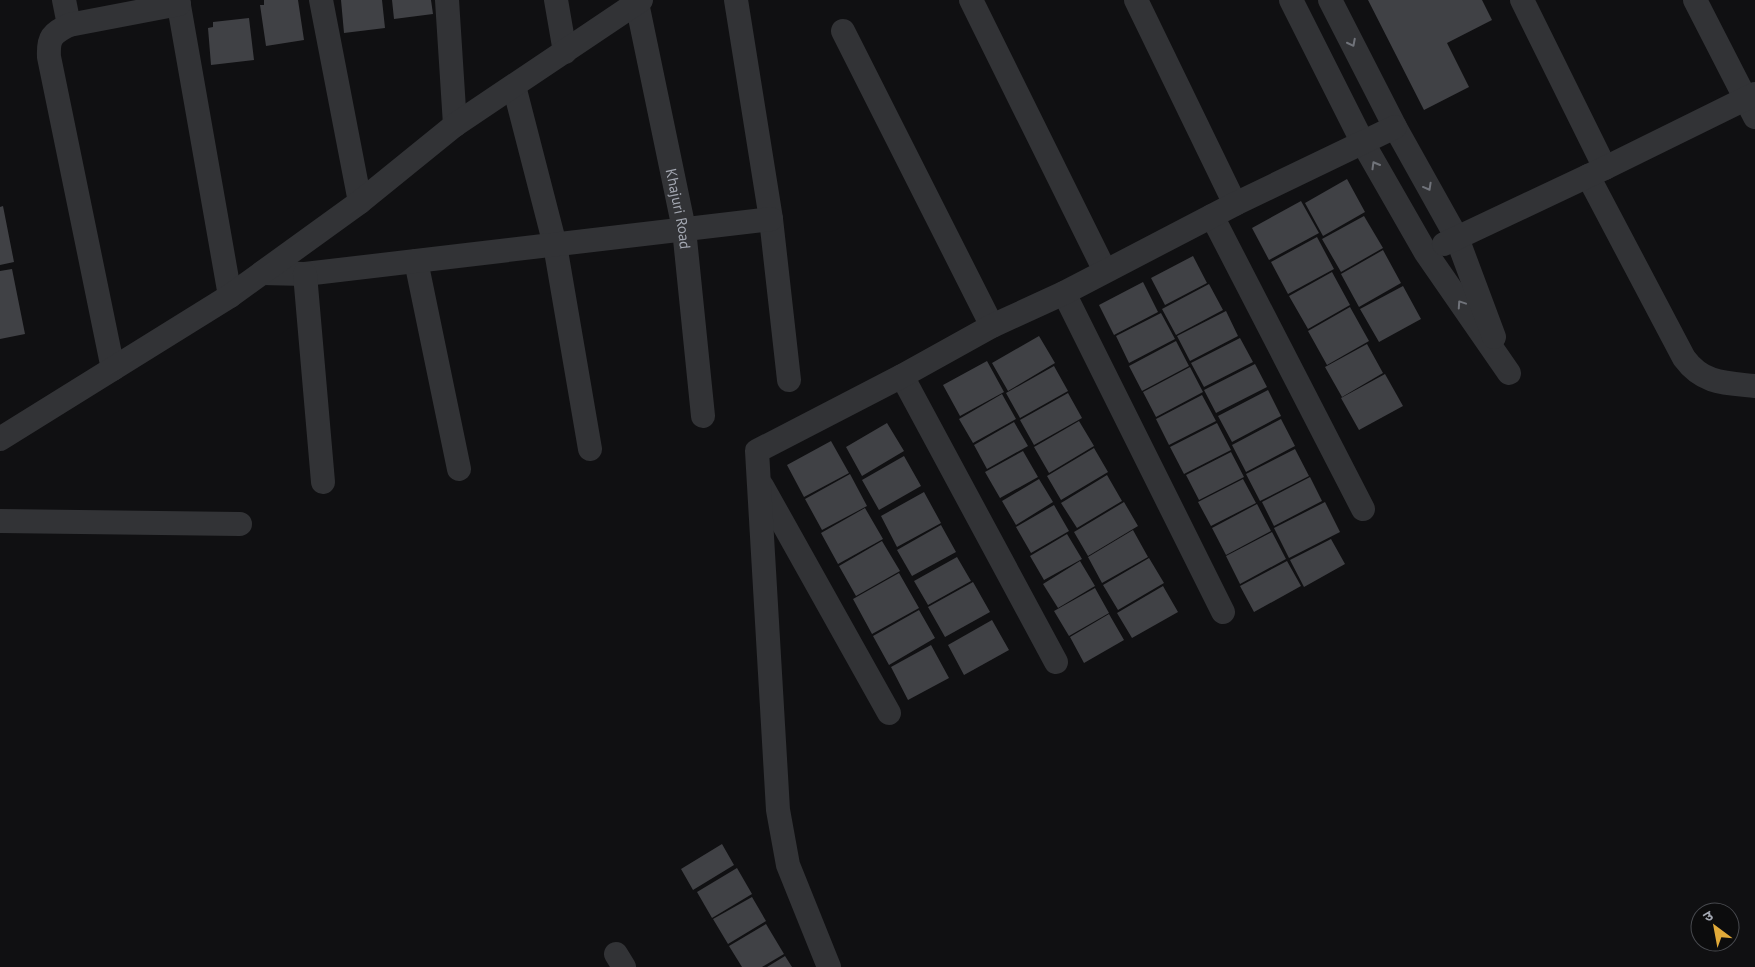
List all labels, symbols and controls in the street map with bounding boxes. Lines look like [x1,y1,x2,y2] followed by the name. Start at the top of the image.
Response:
[1346,38,1356,47] one-way arrow
[1372,161,1382,170] one-way arrow
[662,167,695,250] street label: Khajuri Road
[1422,182,1432,191] one-way arrow
[1458,300,1467,310] one-way arrow
[1690,902,1740,952] north arrow
[1700,906,1717,926] text: उ

